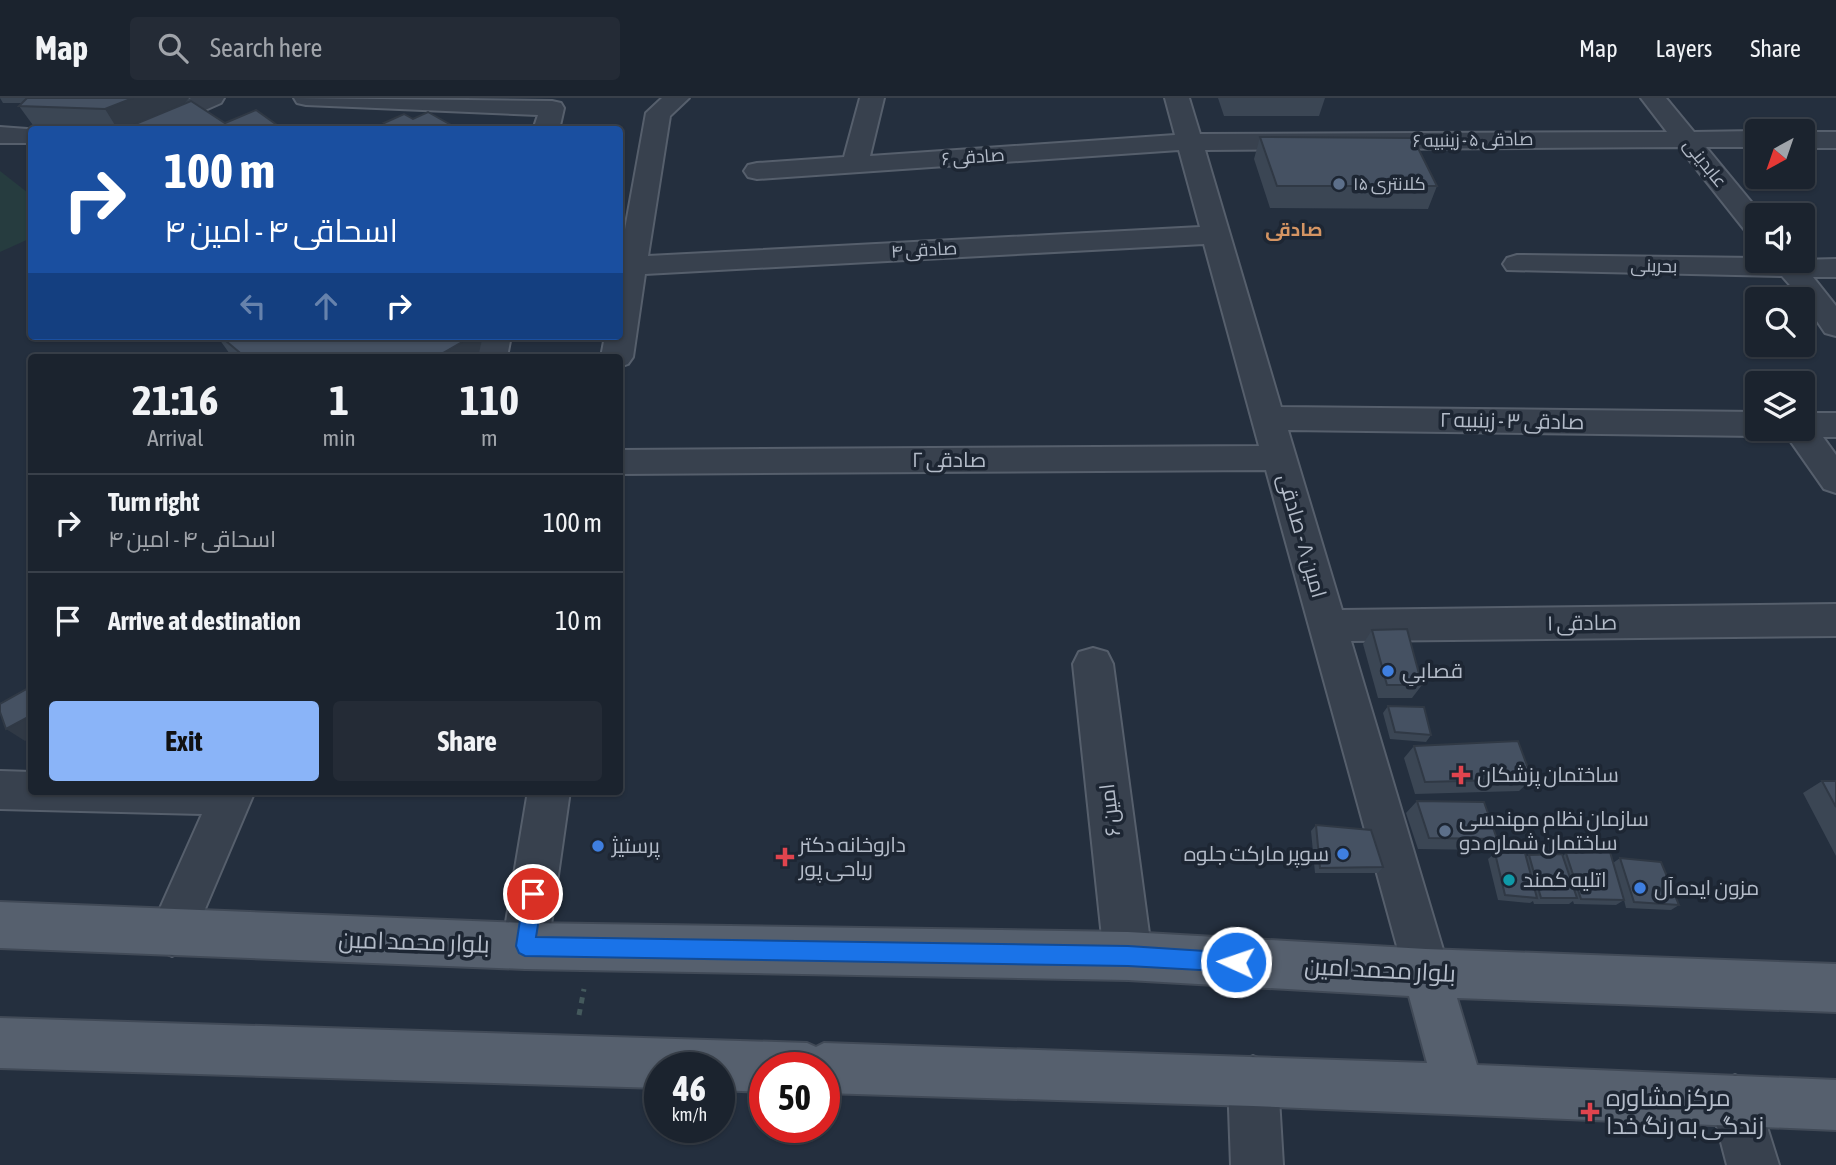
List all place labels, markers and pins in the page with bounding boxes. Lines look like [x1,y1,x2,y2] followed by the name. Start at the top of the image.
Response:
[1353,173,1426,195] place label: کلانتری ۱۵
[1331,176,1347,192] marker: کلانتری ۱۵
[1402,658,1463,686] place label: قصابیِ
[1380,663,1396,679] marker: قصابیِ
[1477,762,1619,789] place label: ساختمان پزشکان
[1451,765,1471,785] marker: ساختمان پزشکان
[1459,806,1649,856] place label: سازمان نظام مهندسی ساختمان شماره دو
[1437,823,1453,839] marker: سازمان نظام مهندسی ساختمان شماره دو
[798,832,906,883] place label: داروخانه دکتر ریاحی پور
[611,833,660,860] place label: پرستیژ
[590,838,606,854] marker: پرستیژ
[1184,841,1329,868] place label: سوپر مارکت جلوه
[1335,846,1351,862] marker: سوپر مارکت جلوه
[777,849,793,865] marker: داروخانه دکتر ریاحی پور
[503,864,563,924] pin
[1523,867,1607,891] place label: اتلیه کمند
[1501,872,1517,888] marker: اتلیه کمند
[1654,875,1759,901] place label: مزون ایده آل
[1632,880,1648,896] marker: مزون ایده آل
[1606,1084,1764,1140] place label: مرکز مشاوره زندگی به رنگ خدا
[1580,1102,1600,1122] marker: مرکز مشاوره زندگی به رنگ خدا

